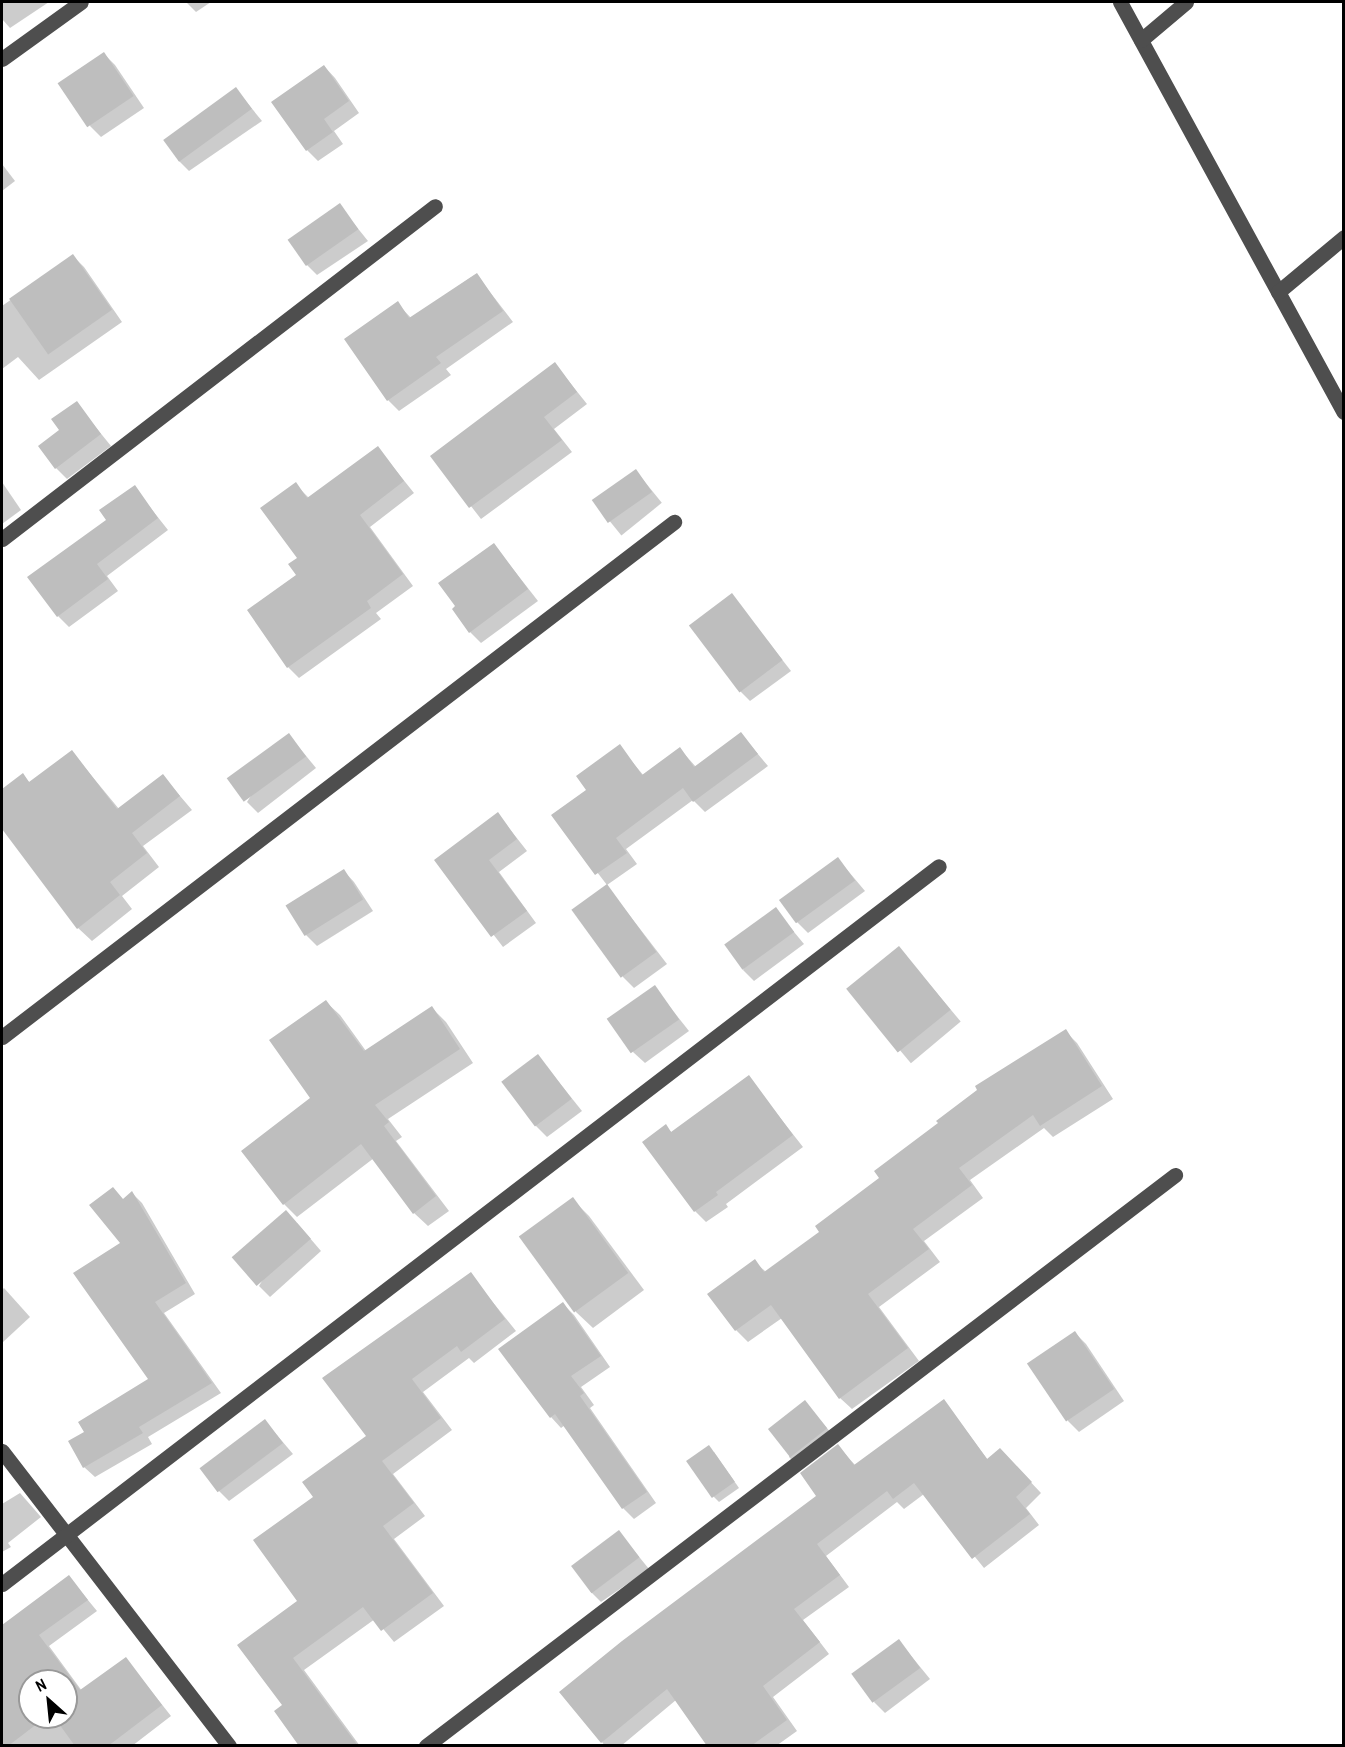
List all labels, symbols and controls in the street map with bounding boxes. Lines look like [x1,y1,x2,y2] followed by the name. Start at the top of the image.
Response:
[18,1669,78,1729] north arrow
[32,1673,50,1697] text: N

